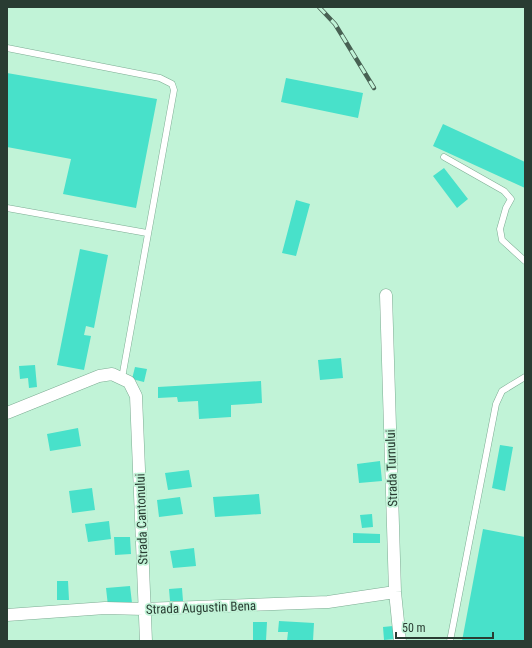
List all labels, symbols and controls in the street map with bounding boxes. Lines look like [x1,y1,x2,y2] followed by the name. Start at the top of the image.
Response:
[383,429,400,507] street label: Strada Turnului
[132,473,151,565] street label: Strada Cantonului
[146,598,256,617] street label: Strada Augustin Bena
[396,614,493,640] scale bar
[402,621,426,635] text: 50 m

